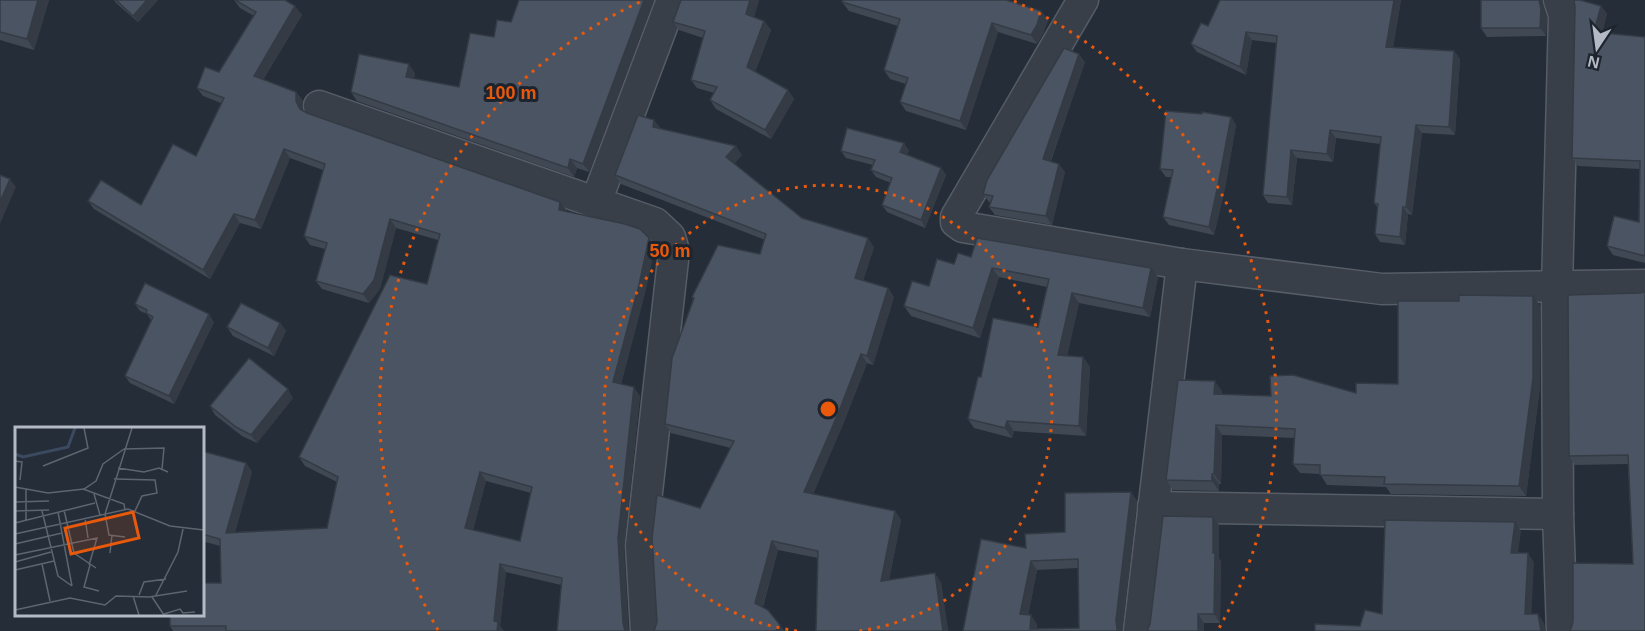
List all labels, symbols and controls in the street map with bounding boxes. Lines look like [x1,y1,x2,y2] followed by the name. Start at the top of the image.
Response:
[1567,18,1627,78] north arrow
[1586,53,1601,72] text: N
[485,83,537,103] text: 100 m
[649,241,691,261] text: 50 m
[818,399,838,419] centre of rings
[15,427,204,616] inset map

